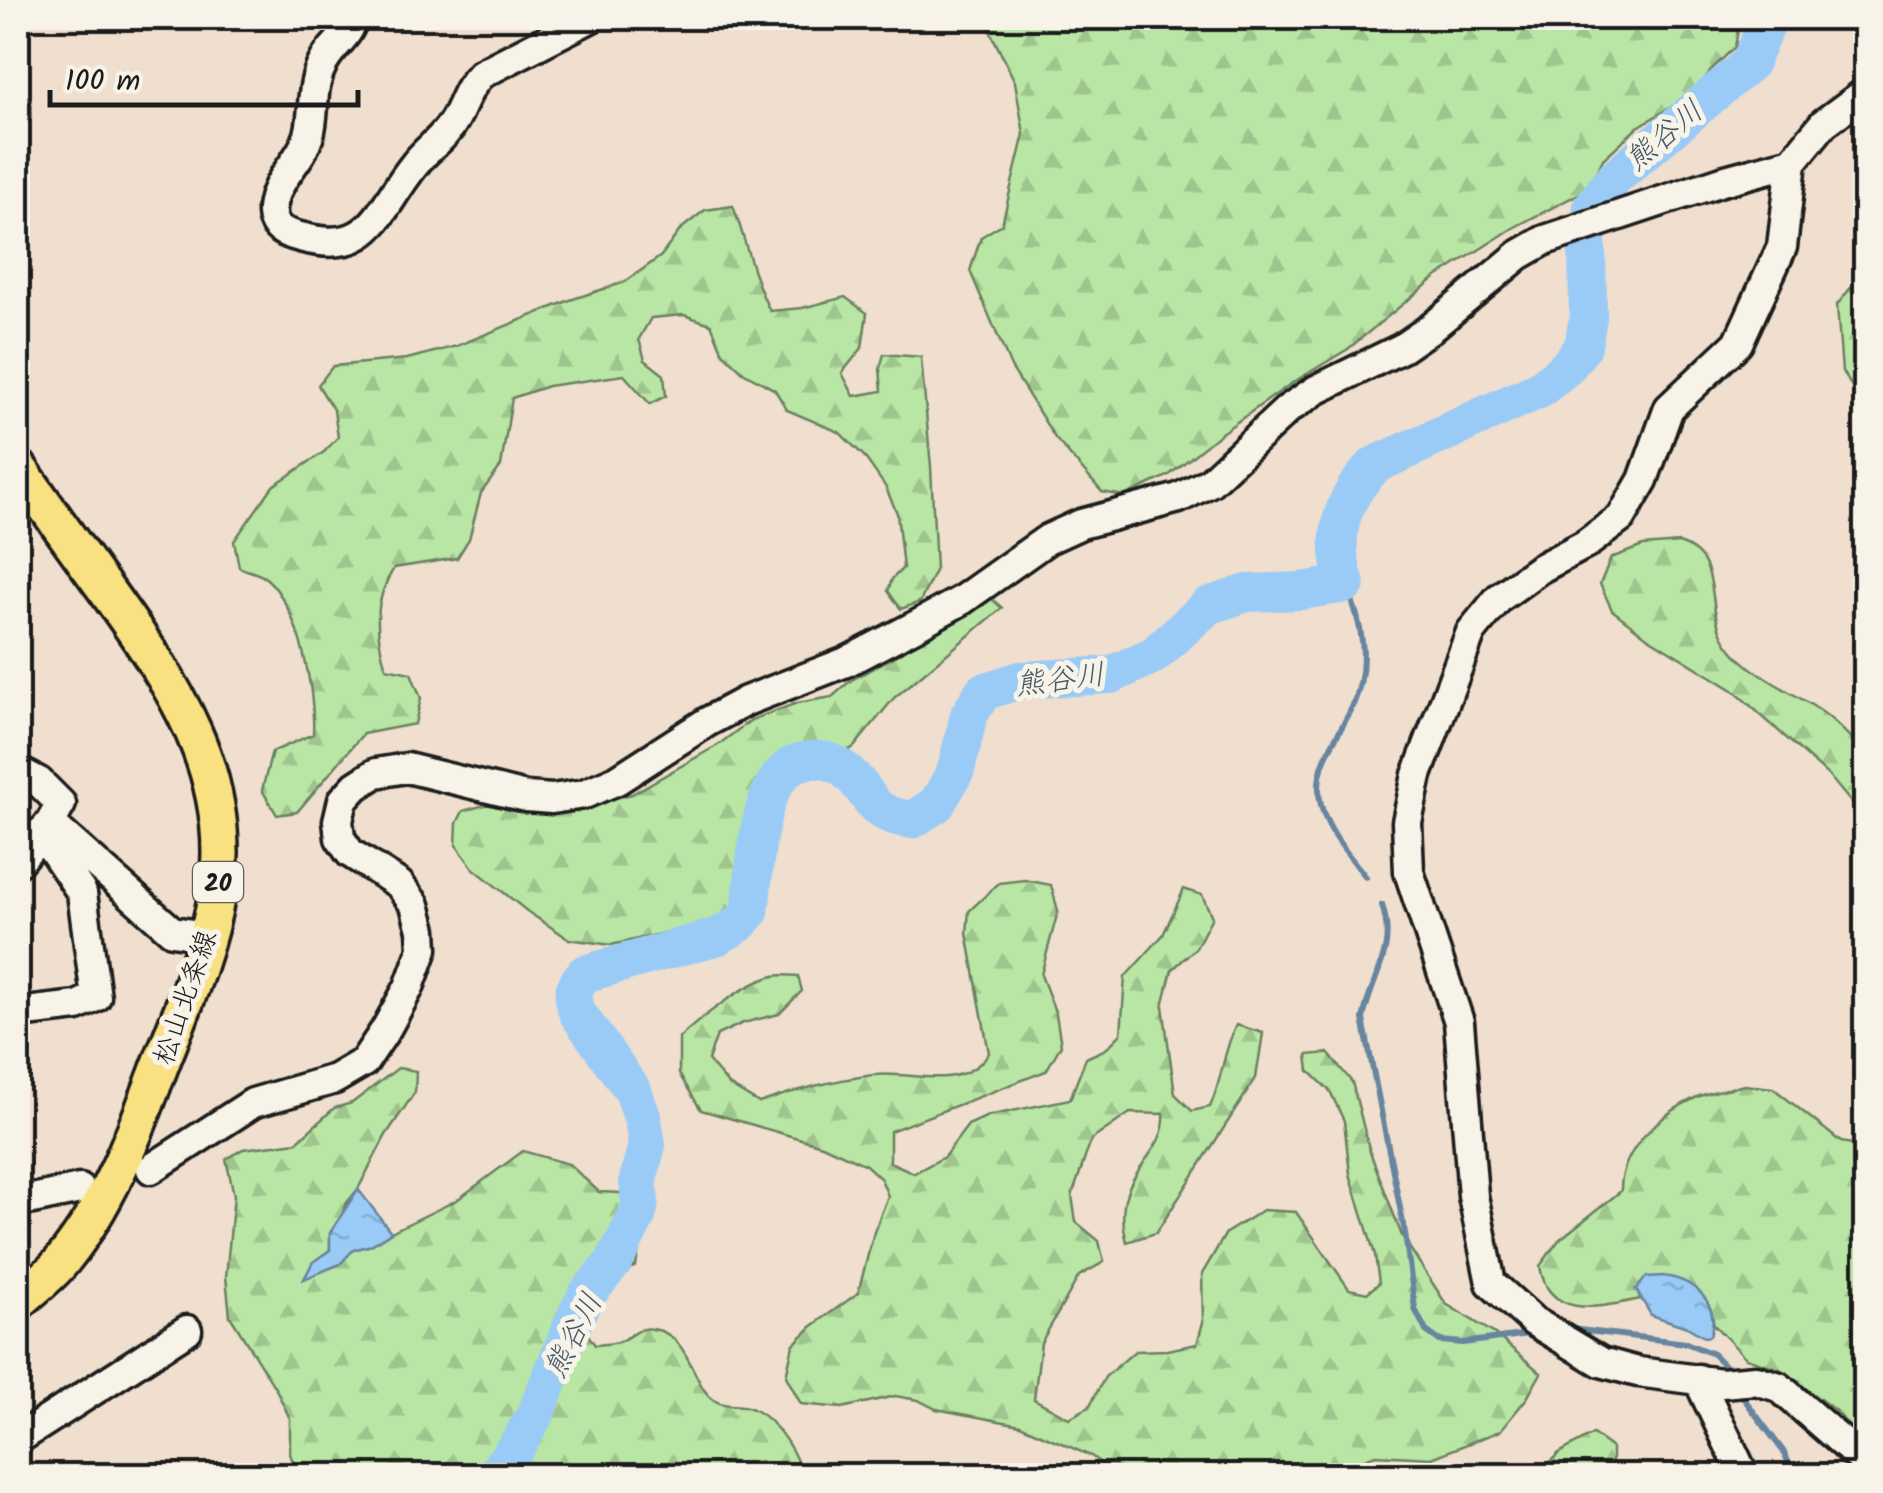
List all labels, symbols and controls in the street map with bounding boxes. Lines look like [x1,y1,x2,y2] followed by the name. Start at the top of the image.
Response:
[50,45,358,107] scale bar
[65,58,140,106] text: 100 m
[1615,89,1715,184] water label: 熊谷川
[1013,652,1108,710] water label: 熊谷川
[193,862,243,902] road number: 20
[142,924,230,1071] street label: 松山北条線
[533,1285,617,1387] water label: 熊谷川

